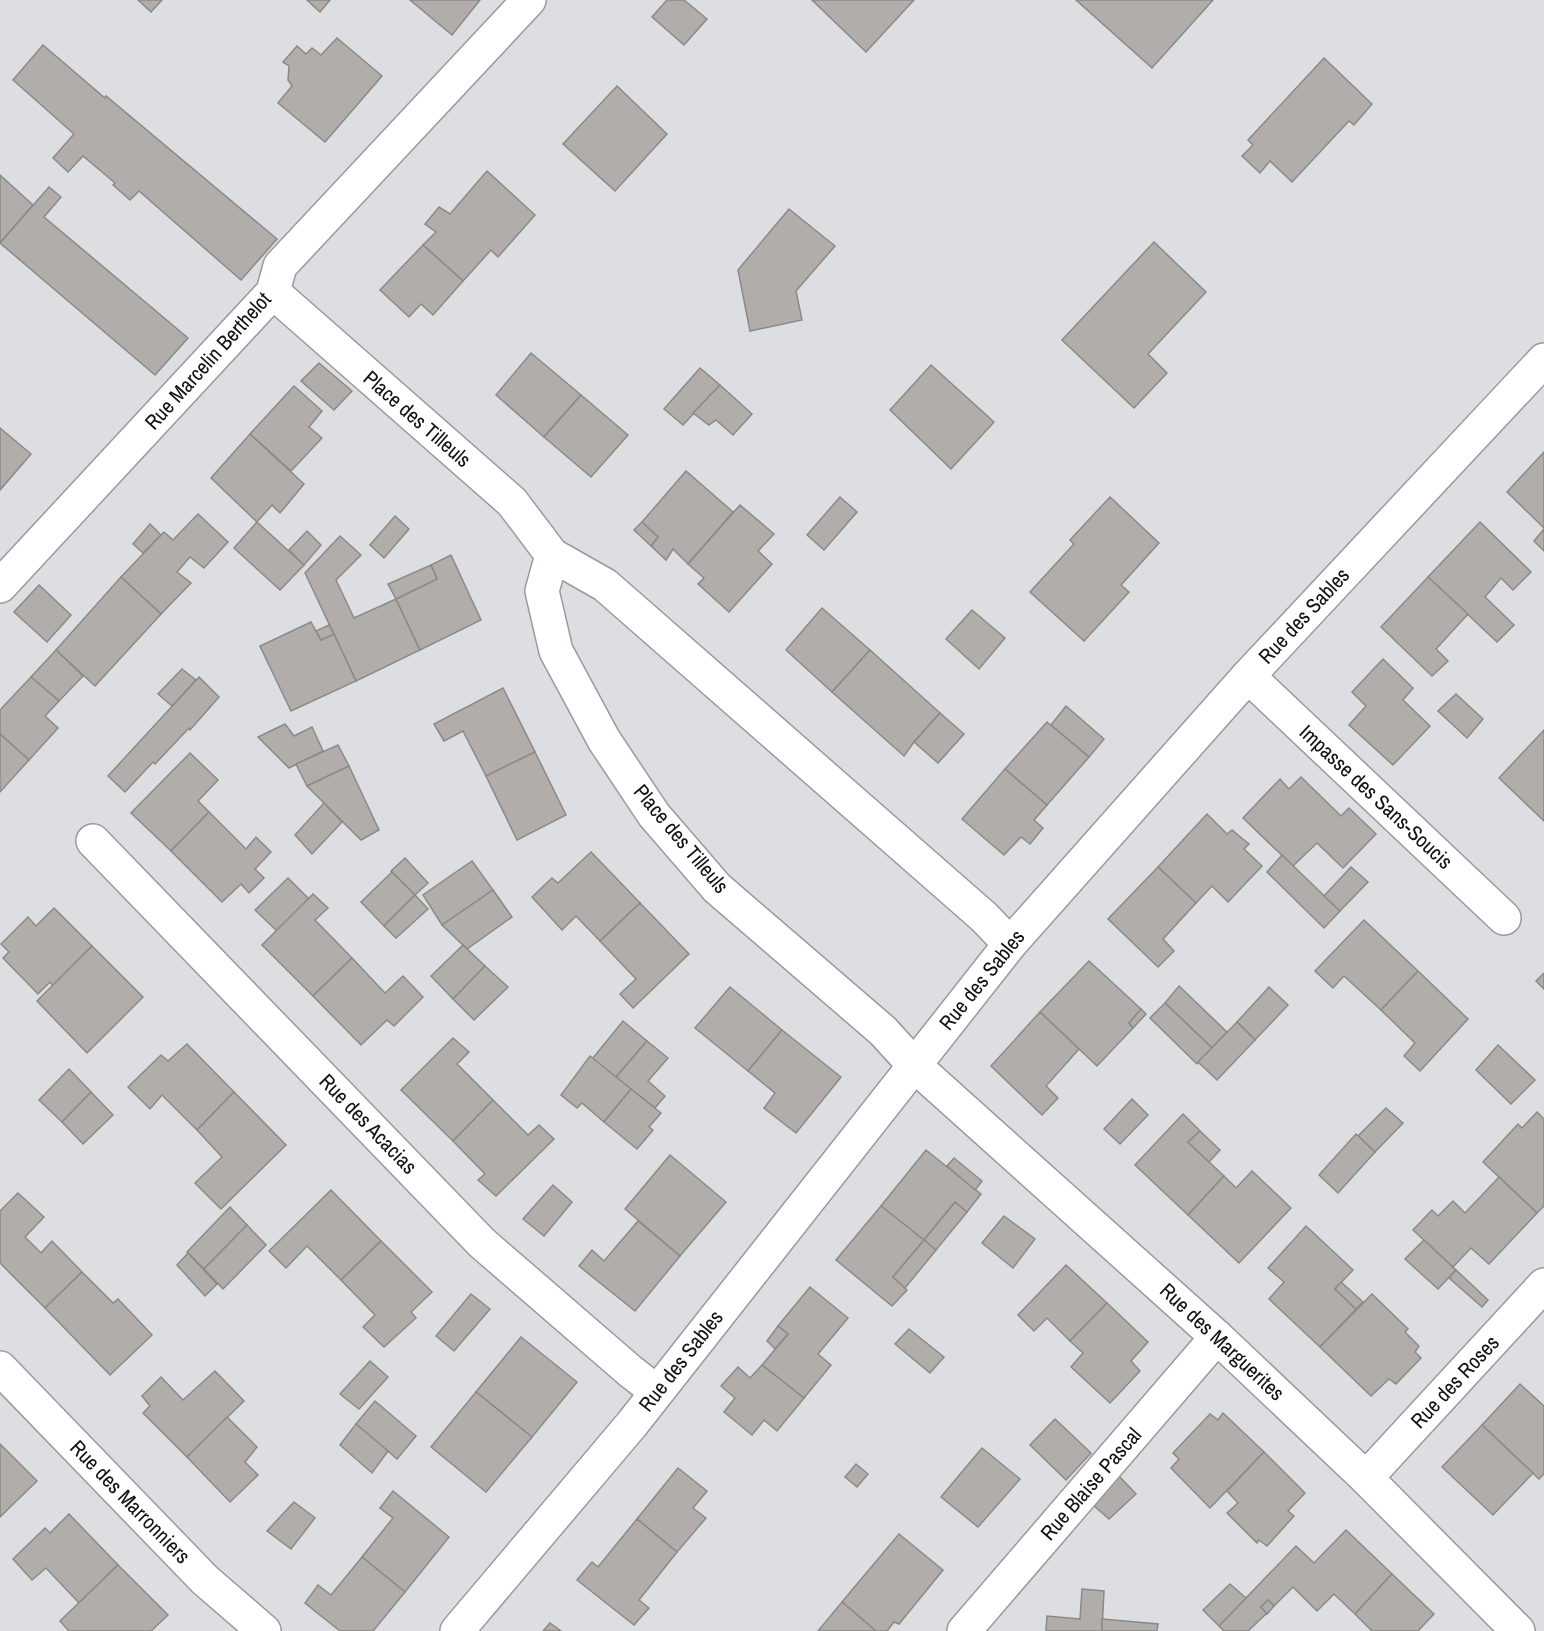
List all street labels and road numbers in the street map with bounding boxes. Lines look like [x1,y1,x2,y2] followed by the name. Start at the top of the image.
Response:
[138,285,277,436] street label: Rue Marcelin Berthelot
[357,364,478,474] street label: Place des Tilleuls
[1252,561,1356,670] street label: Rue des Sables
[1293,718,1459,875] street label: Impasse des Sans-Soucis
[627,778,736,899] street label: Place des Tilleuls
[932,923,1031,1036] street label: Rue des Sables
[313,1067,424,1180] street label: Rue des Acacias
[1154,1276,1291,1407] street label: Rue des Marguerites
[632,1304,729,1418] street label: Rue des Sables
[1404,1329,1505,1435] street label: Rue des Roses
[1034,1421,1148,1546] street label: Rue Blaise Pascal
[64,1433,197,1570] street label: Rue des Marronniers

